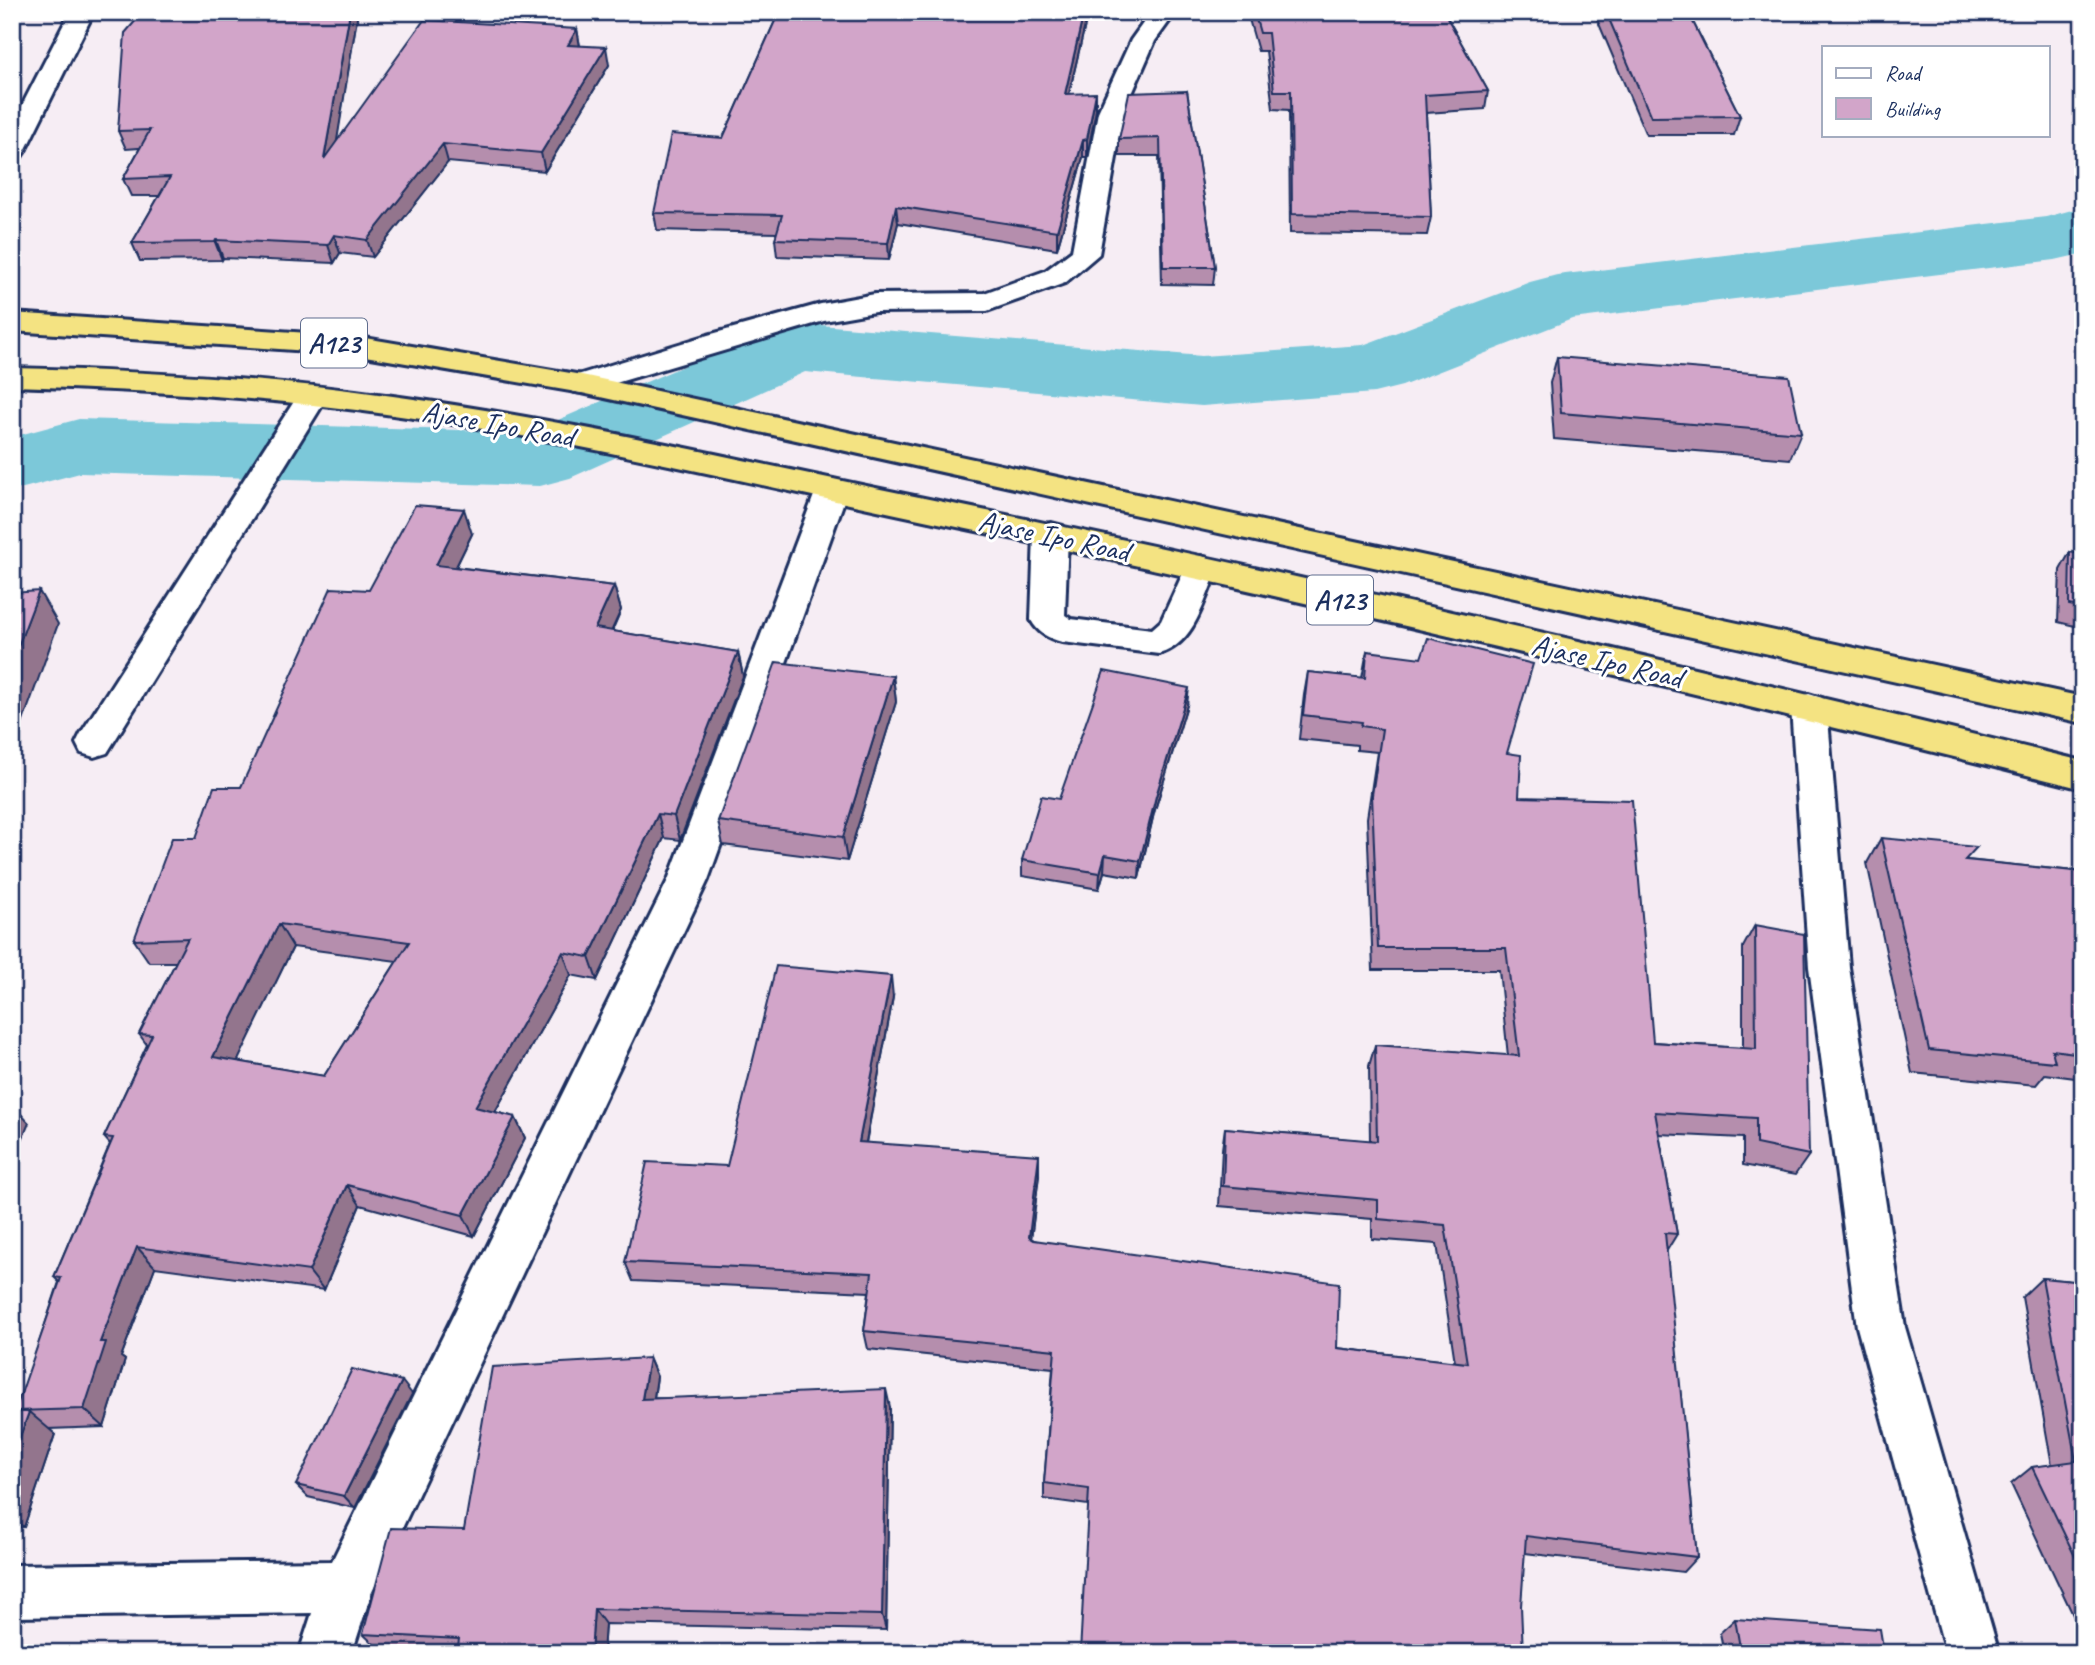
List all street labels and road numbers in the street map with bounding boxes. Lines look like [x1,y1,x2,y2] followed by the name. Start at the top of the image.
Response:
[301,318,367,368] road number: A123
[419,392,581,457] street label: Ajase Ipo Road
[975,501,1137,571] street label: Ajase Ipo Road
[1307,576,1373,624] road number: A123
[1528,625,1690,698] street label: Ajase Ipo Road

